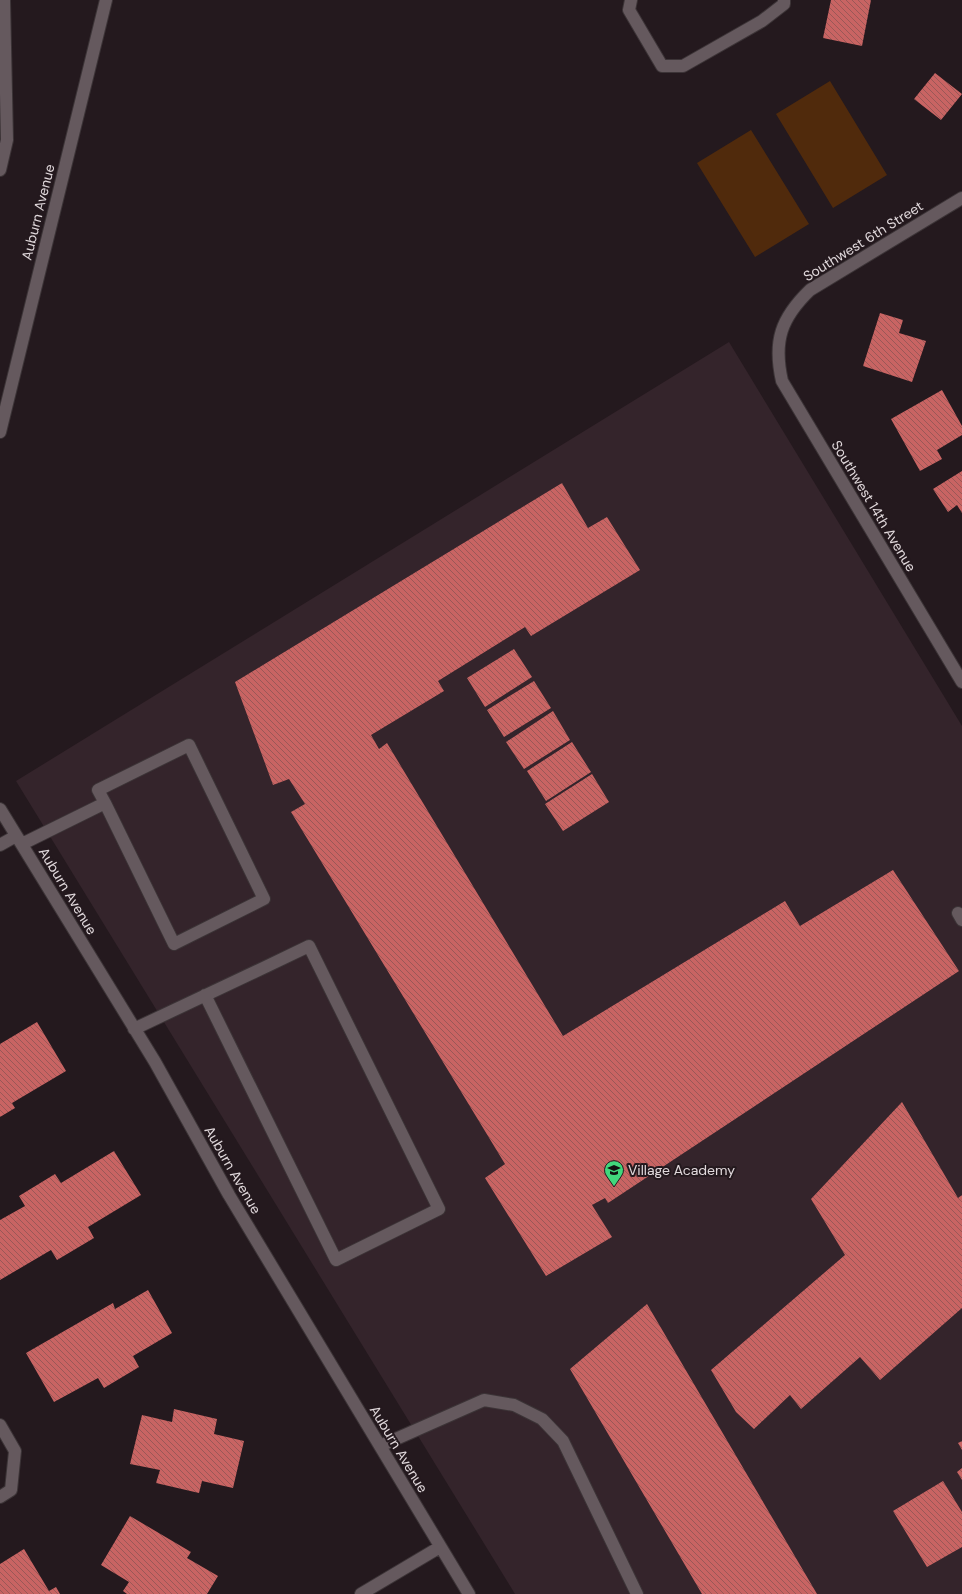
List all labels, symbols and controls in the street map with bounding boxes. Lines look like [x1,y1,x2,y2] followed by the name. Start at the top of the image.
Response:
[17,162,59,262] street label: Auburn Avenue
[800,197,926,285] street label: Southwest 6th Street
[828,437,920,575] street label: Southwest 14th Avenue
[35,844,101,938] street label: Auburn Avenue
[201,1123,265,1217] street label: Auburn Avenue
[603,1159,625,1187] school or university icon: Village Academy
[628,1161,735,1179] place label: Village Academy
[366,1402,432,1496] street label: Auburn Avenue

